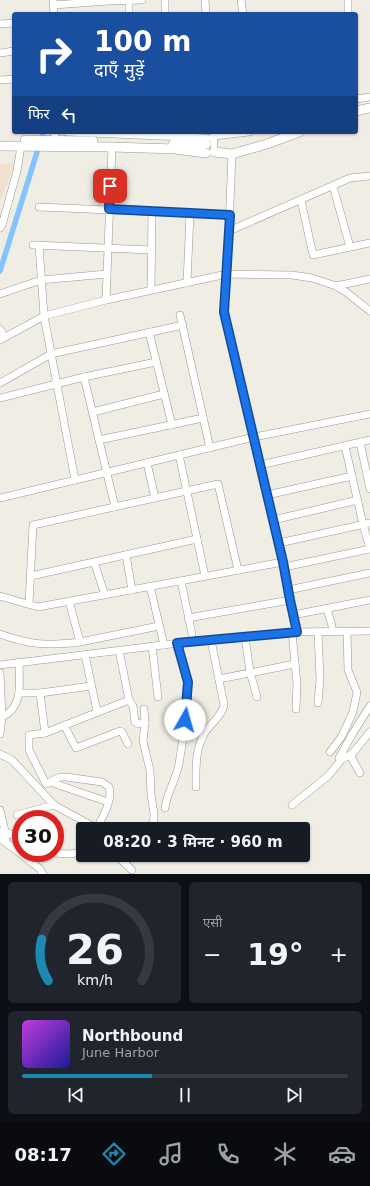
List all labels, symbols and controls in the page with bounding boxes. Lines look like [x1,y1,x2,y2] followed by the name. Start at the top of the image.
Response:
[94,25,191,58] text: 100 m
[28,28,80,80] icon: right
[94,59,144,80] text: दाएँ मुड़ें
[58,104,80,126] icon: left
[28,105,50,123] text: फिर
[93,169,127,203] pin
[99,175,121,197] icon: arrive
[164,699,206,741] position arrow
[12,810,64,862] speed limit sign: 30
[103,833,283,851] text: 08:20 · 3 मिनट · 960 m
[203,915,222,930] text: एसी
[66,924,123,973] text: 26
[247,937,304,972] text: 19°
[203,942,221,967] text: −
[330,942,348,967] text: +
[76,971,113,987] text: km/h
[82,1027,183,1045] text: Northbound
[82,1045,159,1060] text: June Harbor
[65,1084,87,1106] icon: previous
[174,1084,196,1106] icon: pause
[283,1084,305,1106] icon: next
[100,1140,128,1168] icon: directions
[157,1140,185,1168] icon: music
[214,1140,242,1168] icon: phone
[271,1140,299,1168] icon: climate
[328,1140,356,1168] icon: car
[14,1144,72,1165] text: 08:17

